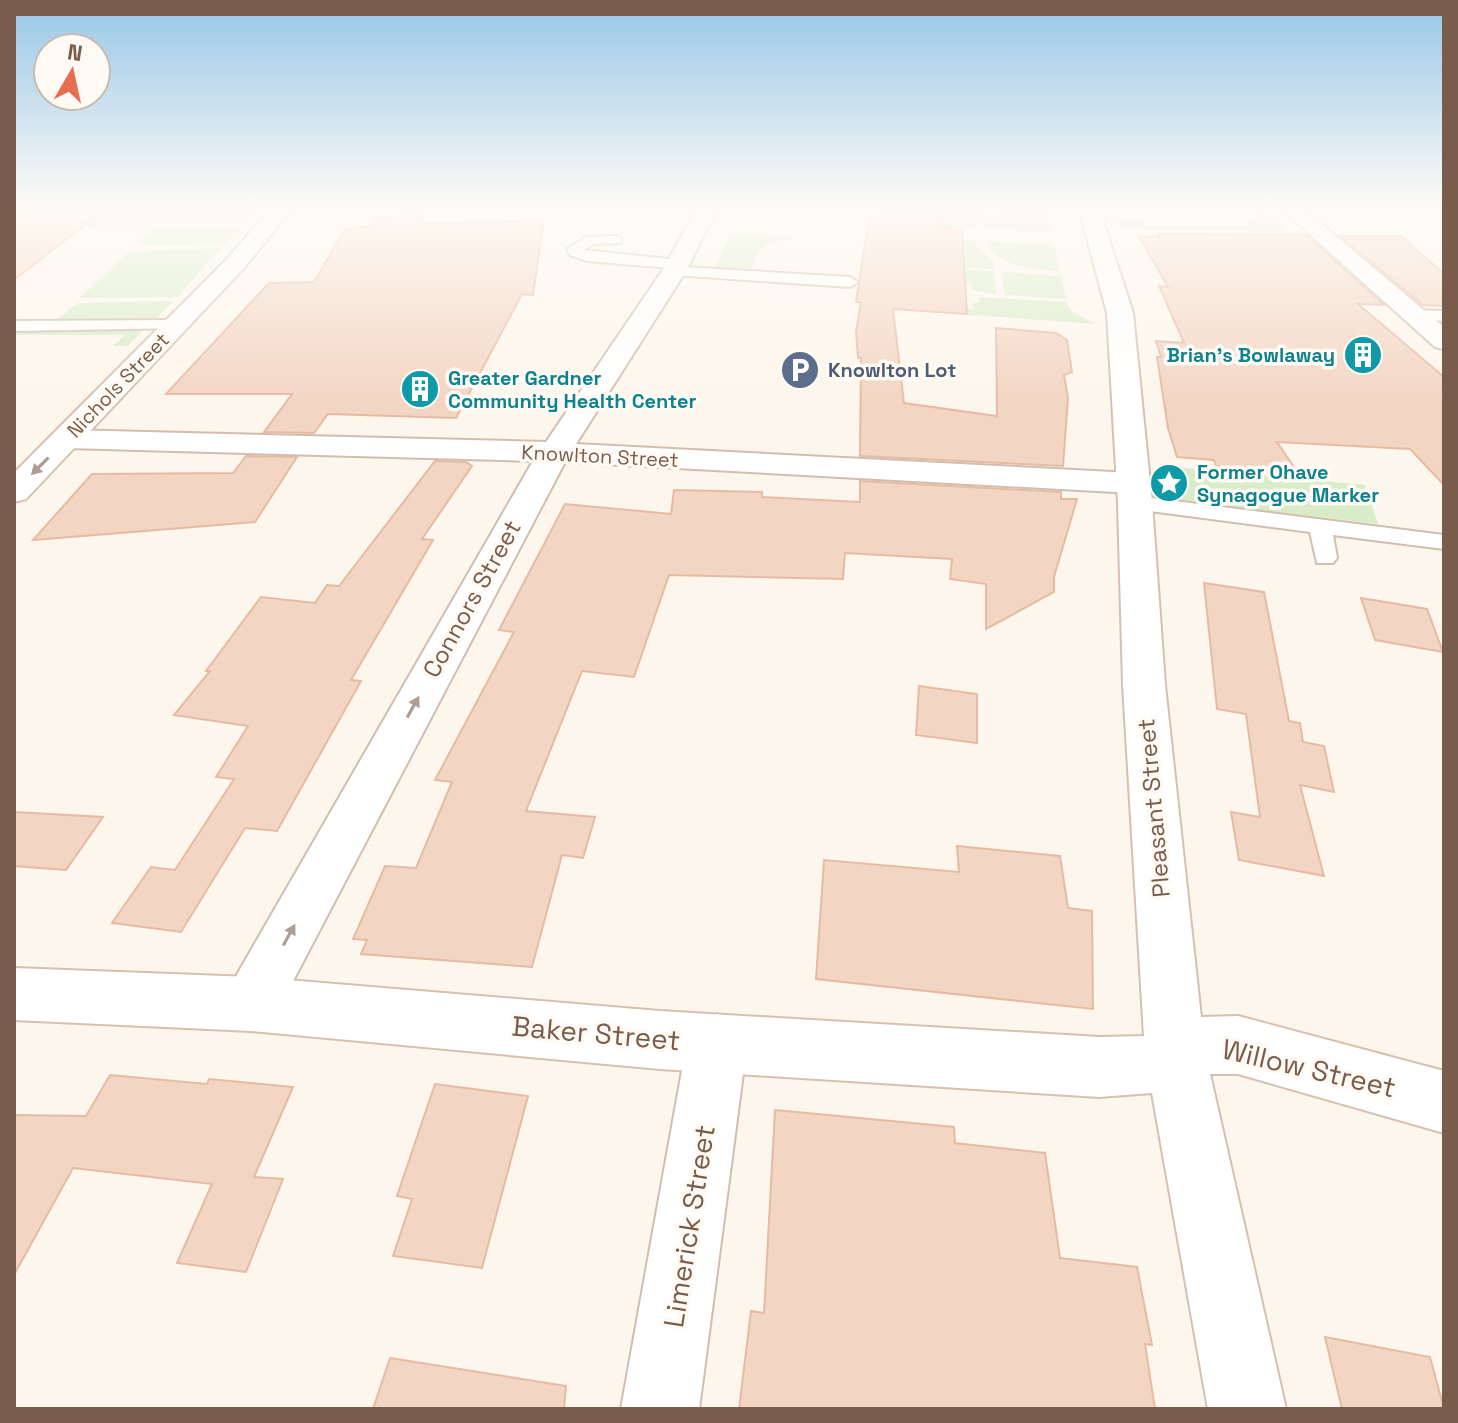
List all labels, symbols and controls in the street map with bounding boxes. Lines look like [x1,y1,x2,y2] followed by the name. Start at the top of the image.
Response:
[32,32,112,112] north arrow
[66,37,85,67] text: N
[61,327,175,443] street label: Nichols Street
[1342,334,1384,376] building icon: Brian's Bowlaway
[1166,342,1335,368] place label: Brian's Bowlaway
[779,349,821,391] parking icon: Knowlton Lot
[828,357,956,383] place label: Knowlton Lot
[448,365,696,414] place label: Greater Gardner Community Health Center
[399,368,441,410] building icon: Greater Gardner Community Health Center
[521,439,679,473] street label: Knowlton Street
[32,456,50,475] one-way arrow
[1197,459,1379,508] place label: Former Ohave Synagogue Marker
[1148,462,1190,504] place icon: Former Ohave Synagogue Marker
[415,515,528,683] street label: Connors Street
[406,696,420,718] one-way arrow
[1130,717,1177,899] street label: Pleasant Street
[282,924,295,947] one-way arrow
[510,1008,682,1058] street label: Baker Street
[1219,1031,1399,1105] street label: Willow Street
[655,1122,723,1330] street label: Limerick Street

